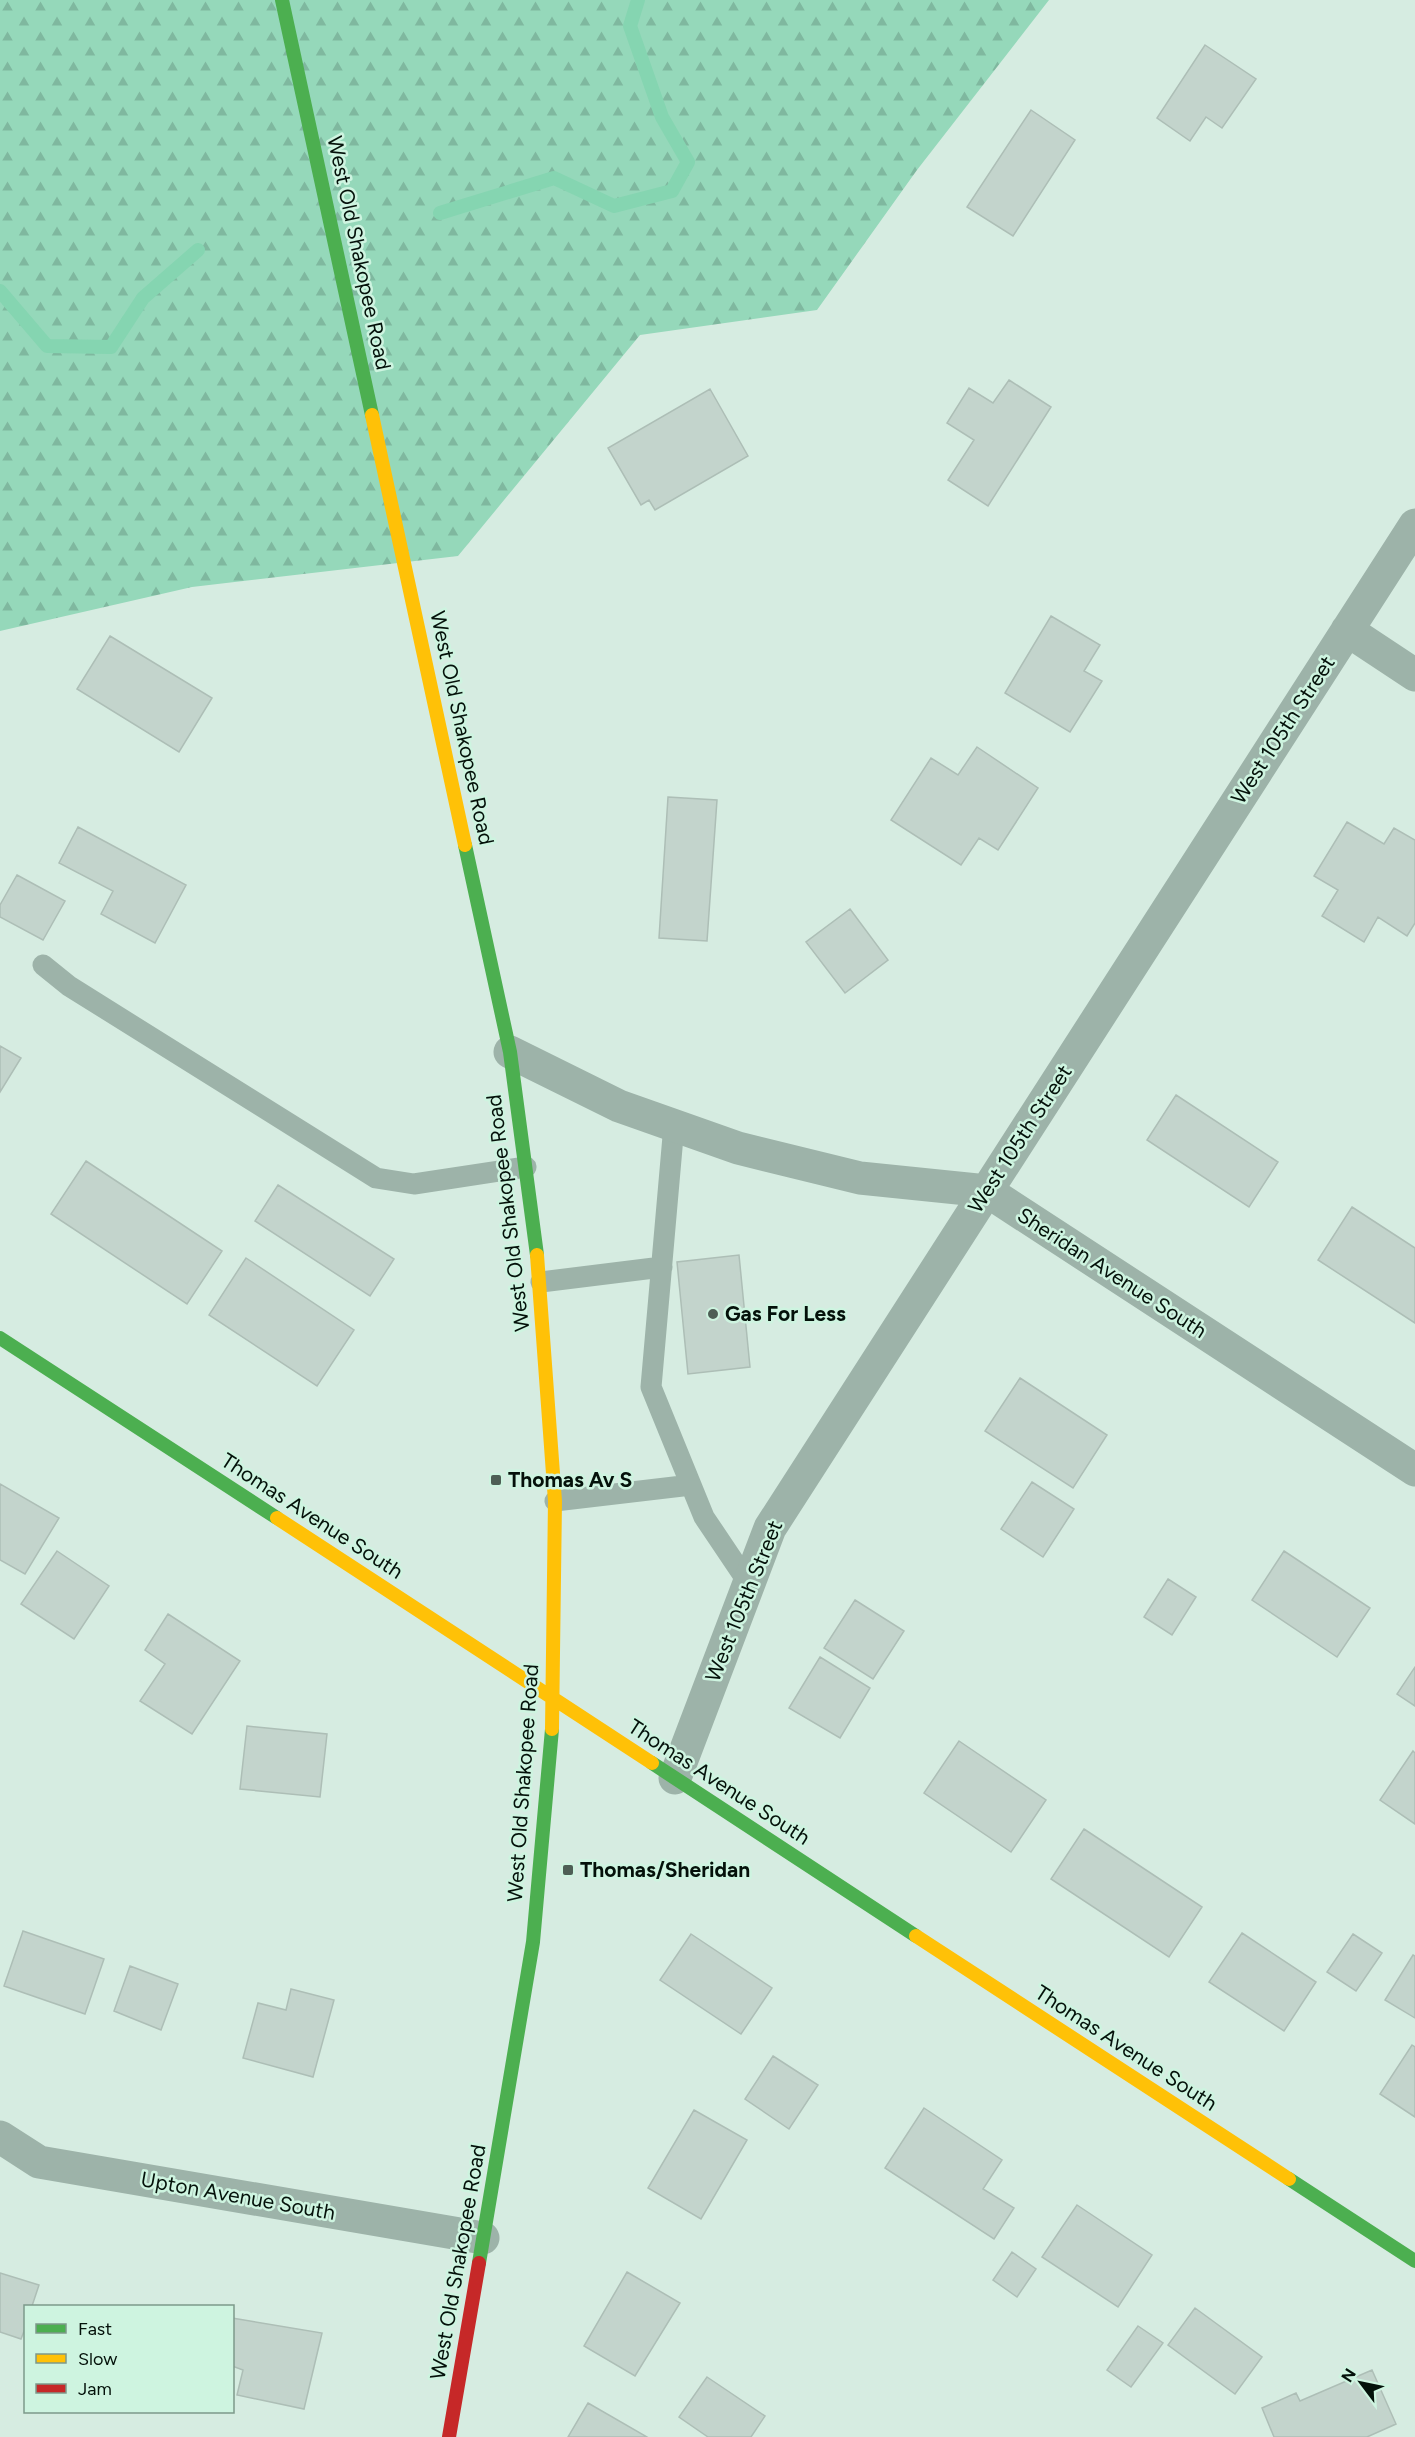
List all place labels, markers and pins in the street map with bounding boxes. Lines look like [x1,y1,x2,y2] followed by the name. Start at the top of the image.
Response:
[725,1301,846,1326] place label: Gas For Less
[706,1307,720,1321] marker: Gas For Less
[508,1467,632,1492] place label: Thomas Av S
[489,1473,503,1487] marker: Thomas Av S
[580,1857,750,1882] place label: Thomas/Sheridan
[561,1863,575,1877] marker: Thomas/Sheridan

